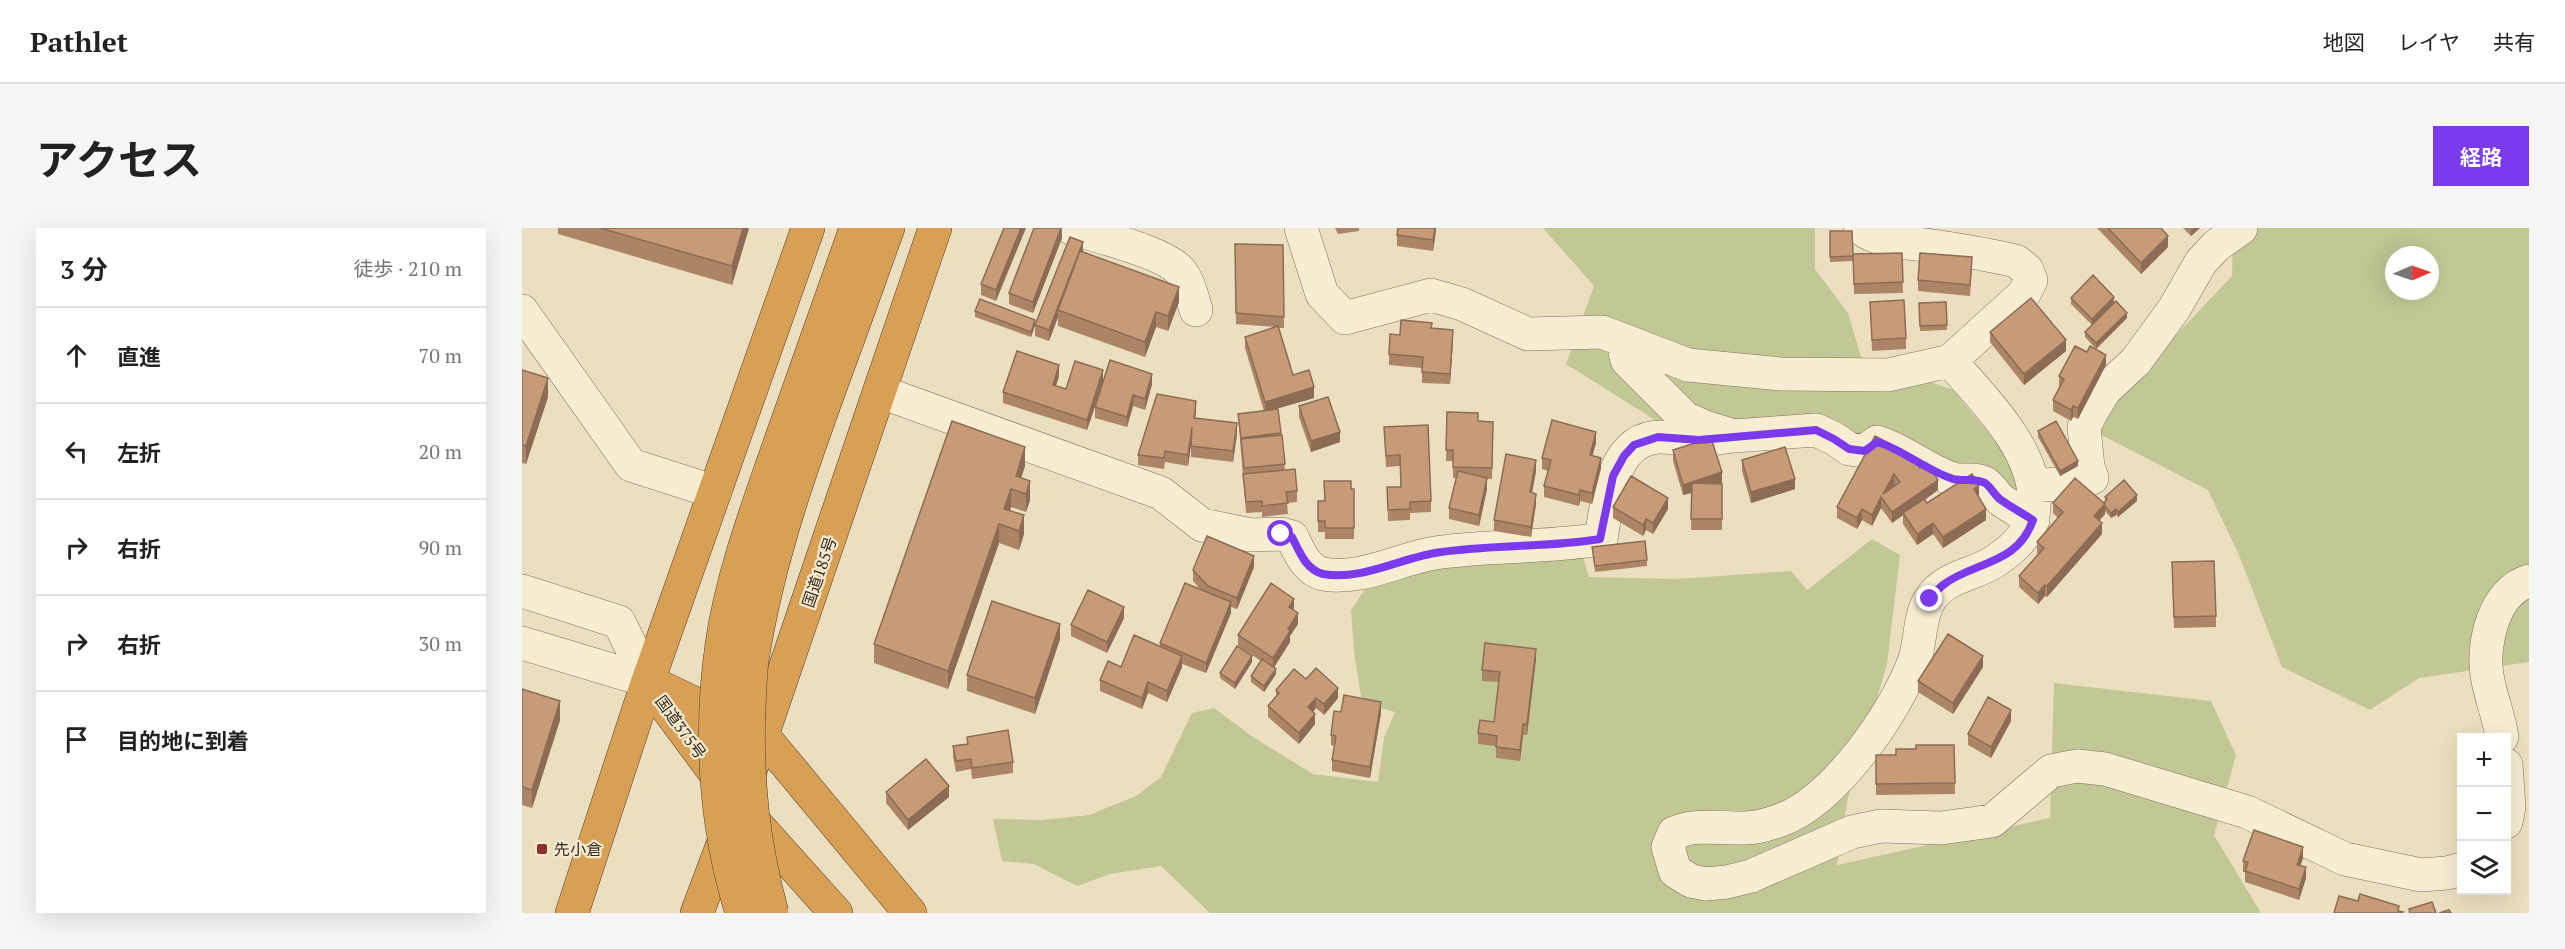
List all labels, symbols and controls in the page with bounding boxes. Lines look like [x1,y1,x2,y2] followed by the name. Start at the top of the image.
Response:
[30,23,128,60] text: Pathlet
[2323,28,2365,56] text: 地図
[2398,28,2460,56] text: レイヤ
[2493,28,2535,56] text: 共有
[2433,126,2529,186] button: 経路
[36,131,202,187] text: アクセス
[2385,246,2439,300] north arrow
[60,252,108,286] text: 3 分
[353,255,462,282] text: 徒歩 · 210 m
[60,339,93,372] icon: ahead
[117,342,161,371] text: 直進
[419,342,462,369] text: 70 m
[60,435,93,468] icon: left
[117,438,161,467] text: 左折
[419,438,462,465] text: 20 m
[1267,520,1293,546] route start
[60,531,93,564] icon: right
[117,534,161,563] text: 右折
[419,534,462,561] text: 90 m
[797,534,841,610] street label: 国道185号
[1916,585,1942,611] route end
[60,627,93,660] icon: right
[117,630,161,659] text: 右折
[419,630,462,657] text: 30 m
[650,691,712,763] street label: 国道375号
[60,723,93,756] icon: arrive
[117,726,249,755] text: 目的地に到着
[2457,733,2511,895] map controls
[2457,733,2511,787] button: +
[2457,787,2511,841] button: −
[554,838,602,860] place label: 先小倉
[2457,841,2511,895] button: layers
[535,842,549,856] marker: 先小倉

